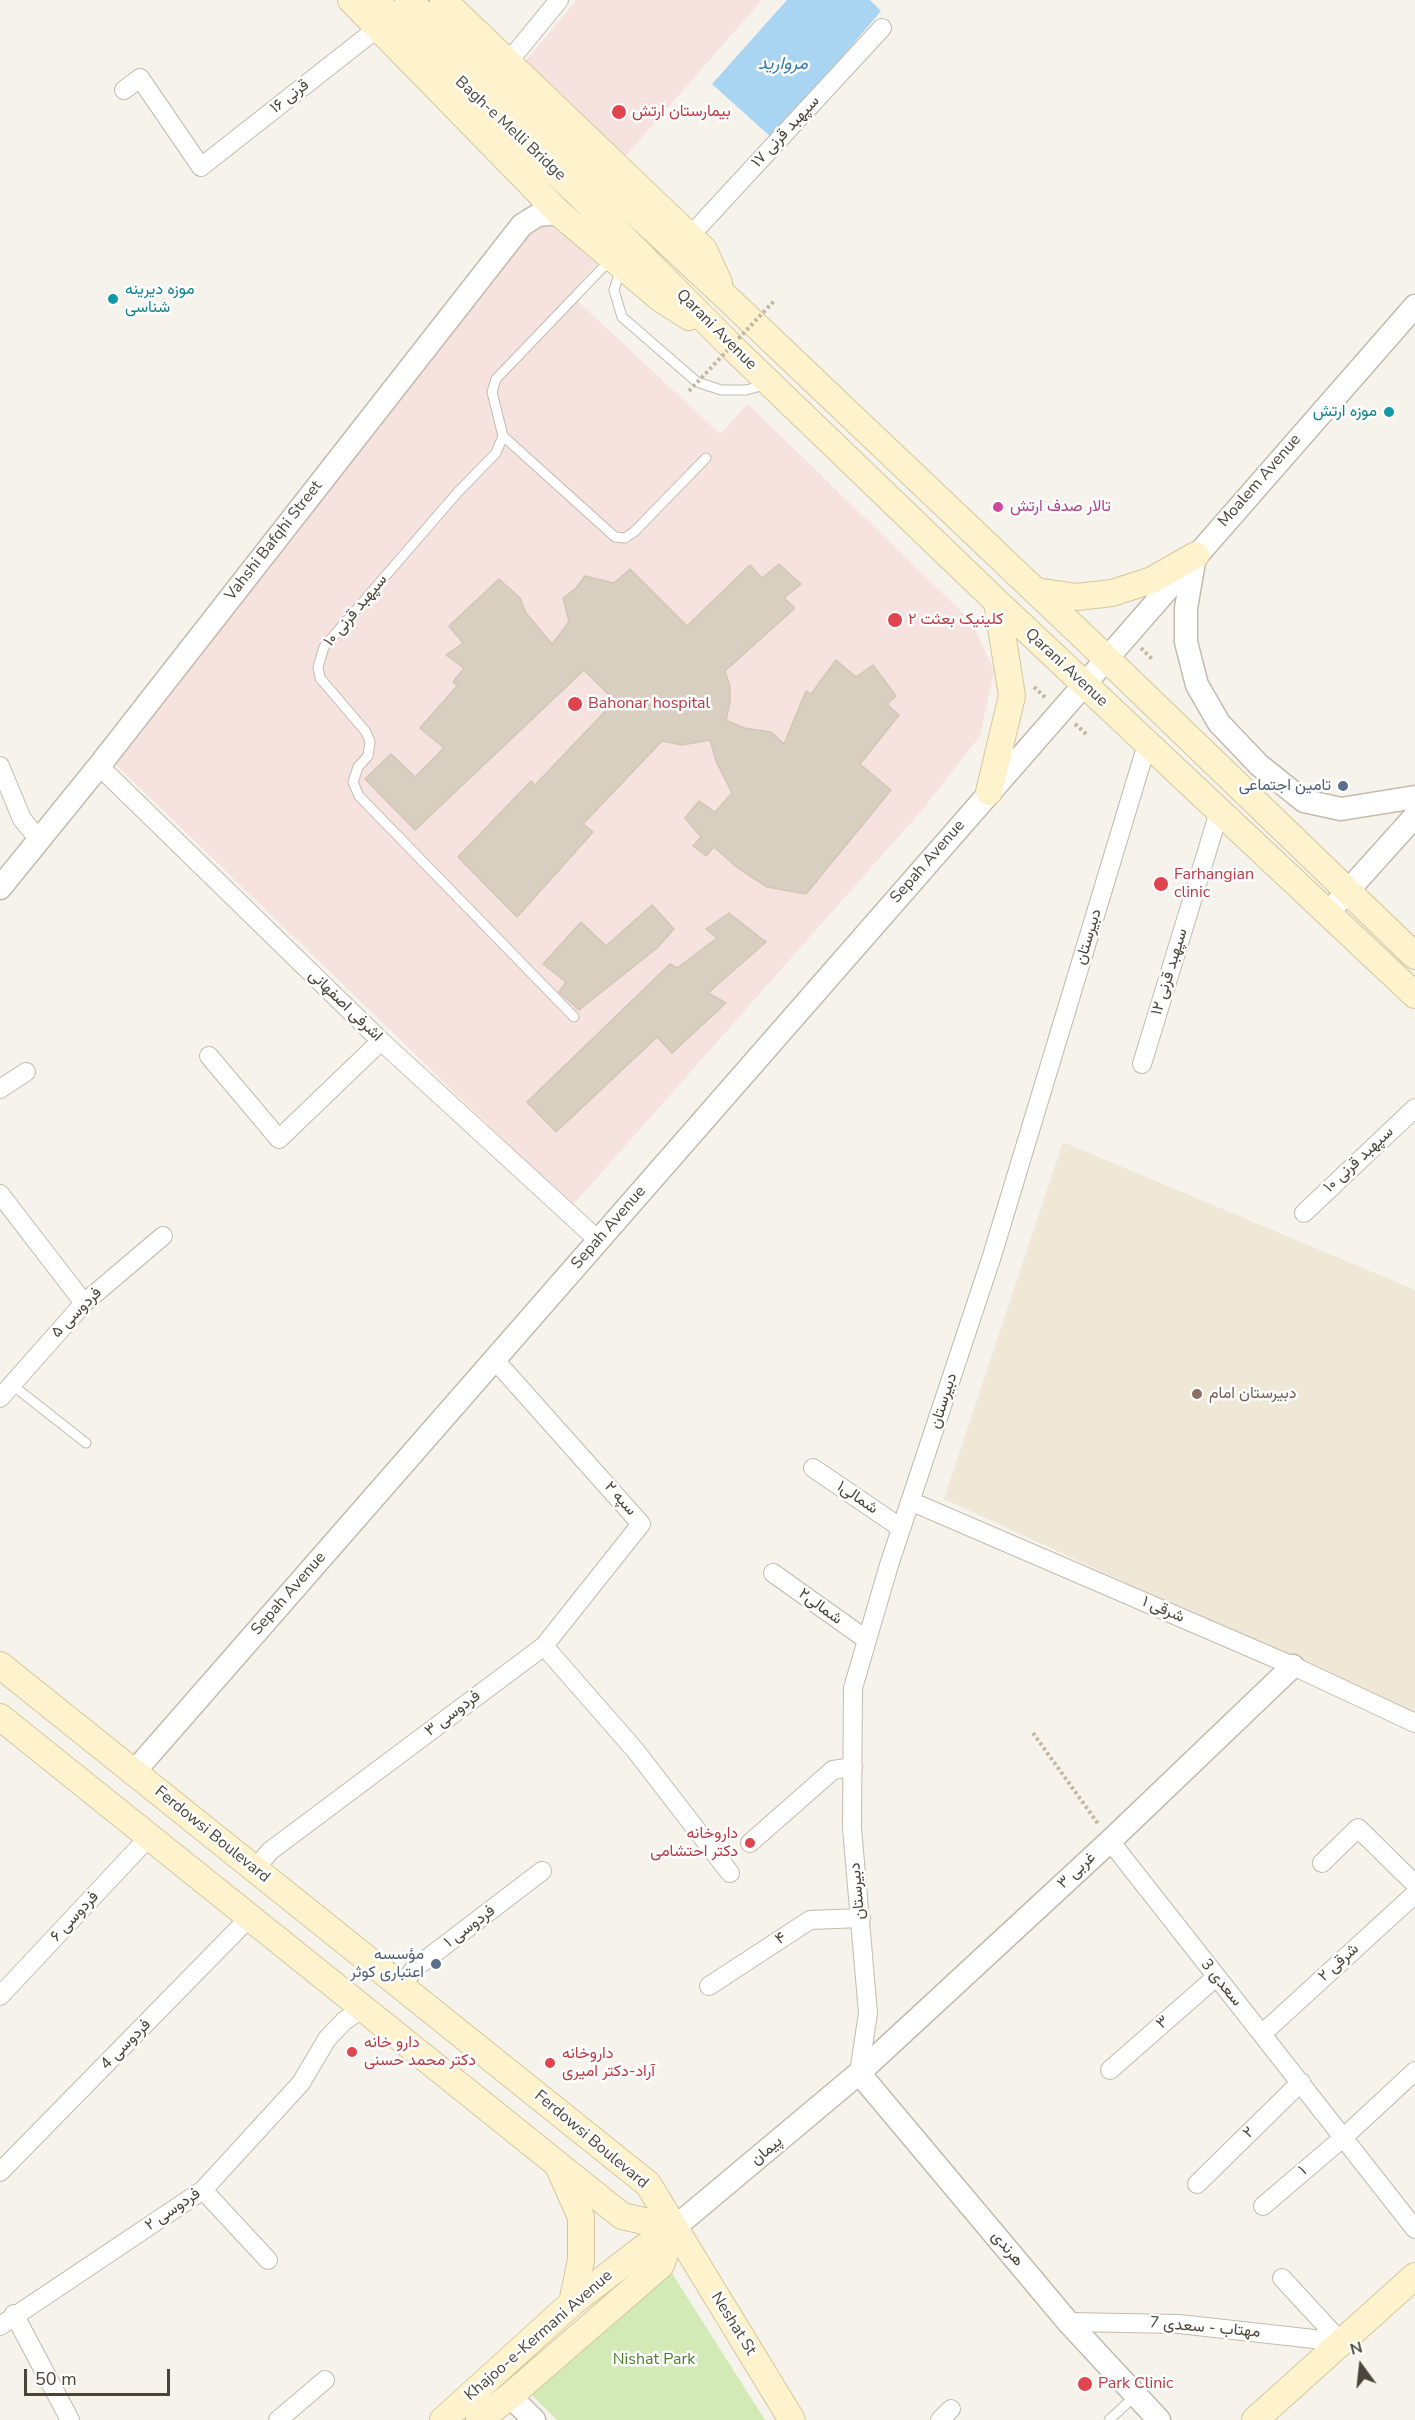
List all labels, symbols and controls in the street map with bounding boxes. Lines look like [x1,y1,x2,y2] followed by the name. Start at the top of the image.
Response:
[758,54,808,76] water label: مروارید
[451,73,569,185] street label: Bagh-e Melli Bridge
[267,76,313,118] street label: قرنی ۱۶
[748,92,824,172] street label: سپهبد قرنی ۱۷
[632,102,731,122] place label: بیمارستان ارتش
[610,103,628,121] marker: بیمارستان ارتش
[125,280,194,318] place label: موزه دیرینه شناسی
[672,286,760,374] street label: Qarani Avenue
[106,292,120,306] marker: موزه دیرینه شناسی
[1313,402,1377,422] place label: موزه ارتش
[1382,405,1396,419] marker: موزه ارتش
[1215,431,1305,531] street label: Moalem Avenue
[221,477,327,605] street label: Vahshi Bafqhi Street
[1010,497,1111,517] place label: تالار صدف ارتش
[991,500,1005,514] marker: تالار صدف ارتش
[320,571,392,651] street label: سپهبد قرنی ۱۰
[908,610,1003,630] place label: کلینیک بعثت ۲
[886,611,904,629] marker: کلینیک بعثت ۲
[1021,625,1111,711] street label: Qarani Avenue
[588,694,710,714] place label: Bahonar hospital
[566,695,584,713] marker: Bahonar hospital
[1239,776,1331,796] place label: تامین اجتماعی
[1336,779,1350,793] marker: تامین اجتماعی
[887,817,969,907] street label: Sepah Avenue
[1174,865,1254,903] place label: Farhangian clinic
[1152,875,1170,893] marker: Farhangian clinic
[1071,907,1107,967] street label: دبیرستان
[1148,926,1192,1018] street label: سپهبد قرنی ۱۲
[304,966,386,1046] street label: اشرفی اصفهانی
[1320,1123,1398,1197] street label: سپهبد قرنی ۱۰
[568,1183,650,1273] street label: Sepah Avenue
[48,1284,106,1342] street label: فردوسی ۵
[926,1371,962,1431] street label: دبیرستان
[1209,1384,1296,1404] place label: دبیرستان امام
[1190,1387,1204,1401] marker: دبیرستان امام
[833,1477,881,1519] street label: شمالی۱
[600,1478,640,1520] street label: سپه ۲
[248,1549,330,1639] street label: Sepah Avenue
[794,1585,846,1629] street label: شمالی۲
[1139,1593,1187,1627] street label: شرقی ۱
[421,1687,485,1741] street label: فردوسی ۳
[150,1783,274,1887] street label: Ferdowsi Boulevard
[650,1824,738,1862] place label: داروخانه دکتر احتشامی
[743,1836,757,1850] marker: داروخانه دکتر احتشامی
[1054,1849,1100,1893] street label: ۳ غربی
[846,1862,870,1920] street label: دبیرستان
[47,1888,103,1946] street label: فردوسی ۶
[441,1902,499,1952] street label: فردوسی ۱
[772,1928,790,1950] street label: ۴
[1315,1940,1363,1986] street label: شرقی ۲
[350,1945,424,1983] place label: مؤسسه اعتباری کوثر
[1196,1955,1246,2011] street label: سعدی 3
[429,1957,443,1971] marker: مؤسسه اعتباری کوثر
[1153,2012,1173,2034] street label: ۳
[97,2016,155,2074] street label: فردوسی 4
[364,2033,476,2071] place label: دارو خانه دکتر محمد حسنی
[562,2044,655,2082] place label: داروخانه آراد-دکتر امیری
[345,2045,359,2059] marker: دارو خانه دکتر محمد حسنی
[543,2056,557,2070] marker: داروخانه آراد-دکتر امیری
[530,2087,652,2193] street label: Ferdowsi Boulevard
[1239,2123,1259,2143] street label: ۲
[747,2132,787,2170] street label: پیمان
[1295,2162,1311,2180] street label: ۱
[142,2185,204,2235] street label: فردوسی ۲
[987,2227,1027,2271] street label: هرندی
[461,2267,617,2405] street label: Khajoo-e-Kermani Avenue
[706,2289,760,2359] street label: Neshat St
[1149,2314,1261,2342] street label: مهتاب - سعدی 7
[1331,2336,1391,2396] north arrow
[1348,2336,1365,2361] text: N
[613,2350,695,2370] park label: Nishat Park
[27,2357,172,2395] scale bar
[35,2367,77,2391] text: 50 m
[1098,2374,1173,2394] place label: Park Clinic
[1076,2375,1094,2393] marker: Park Clinic

